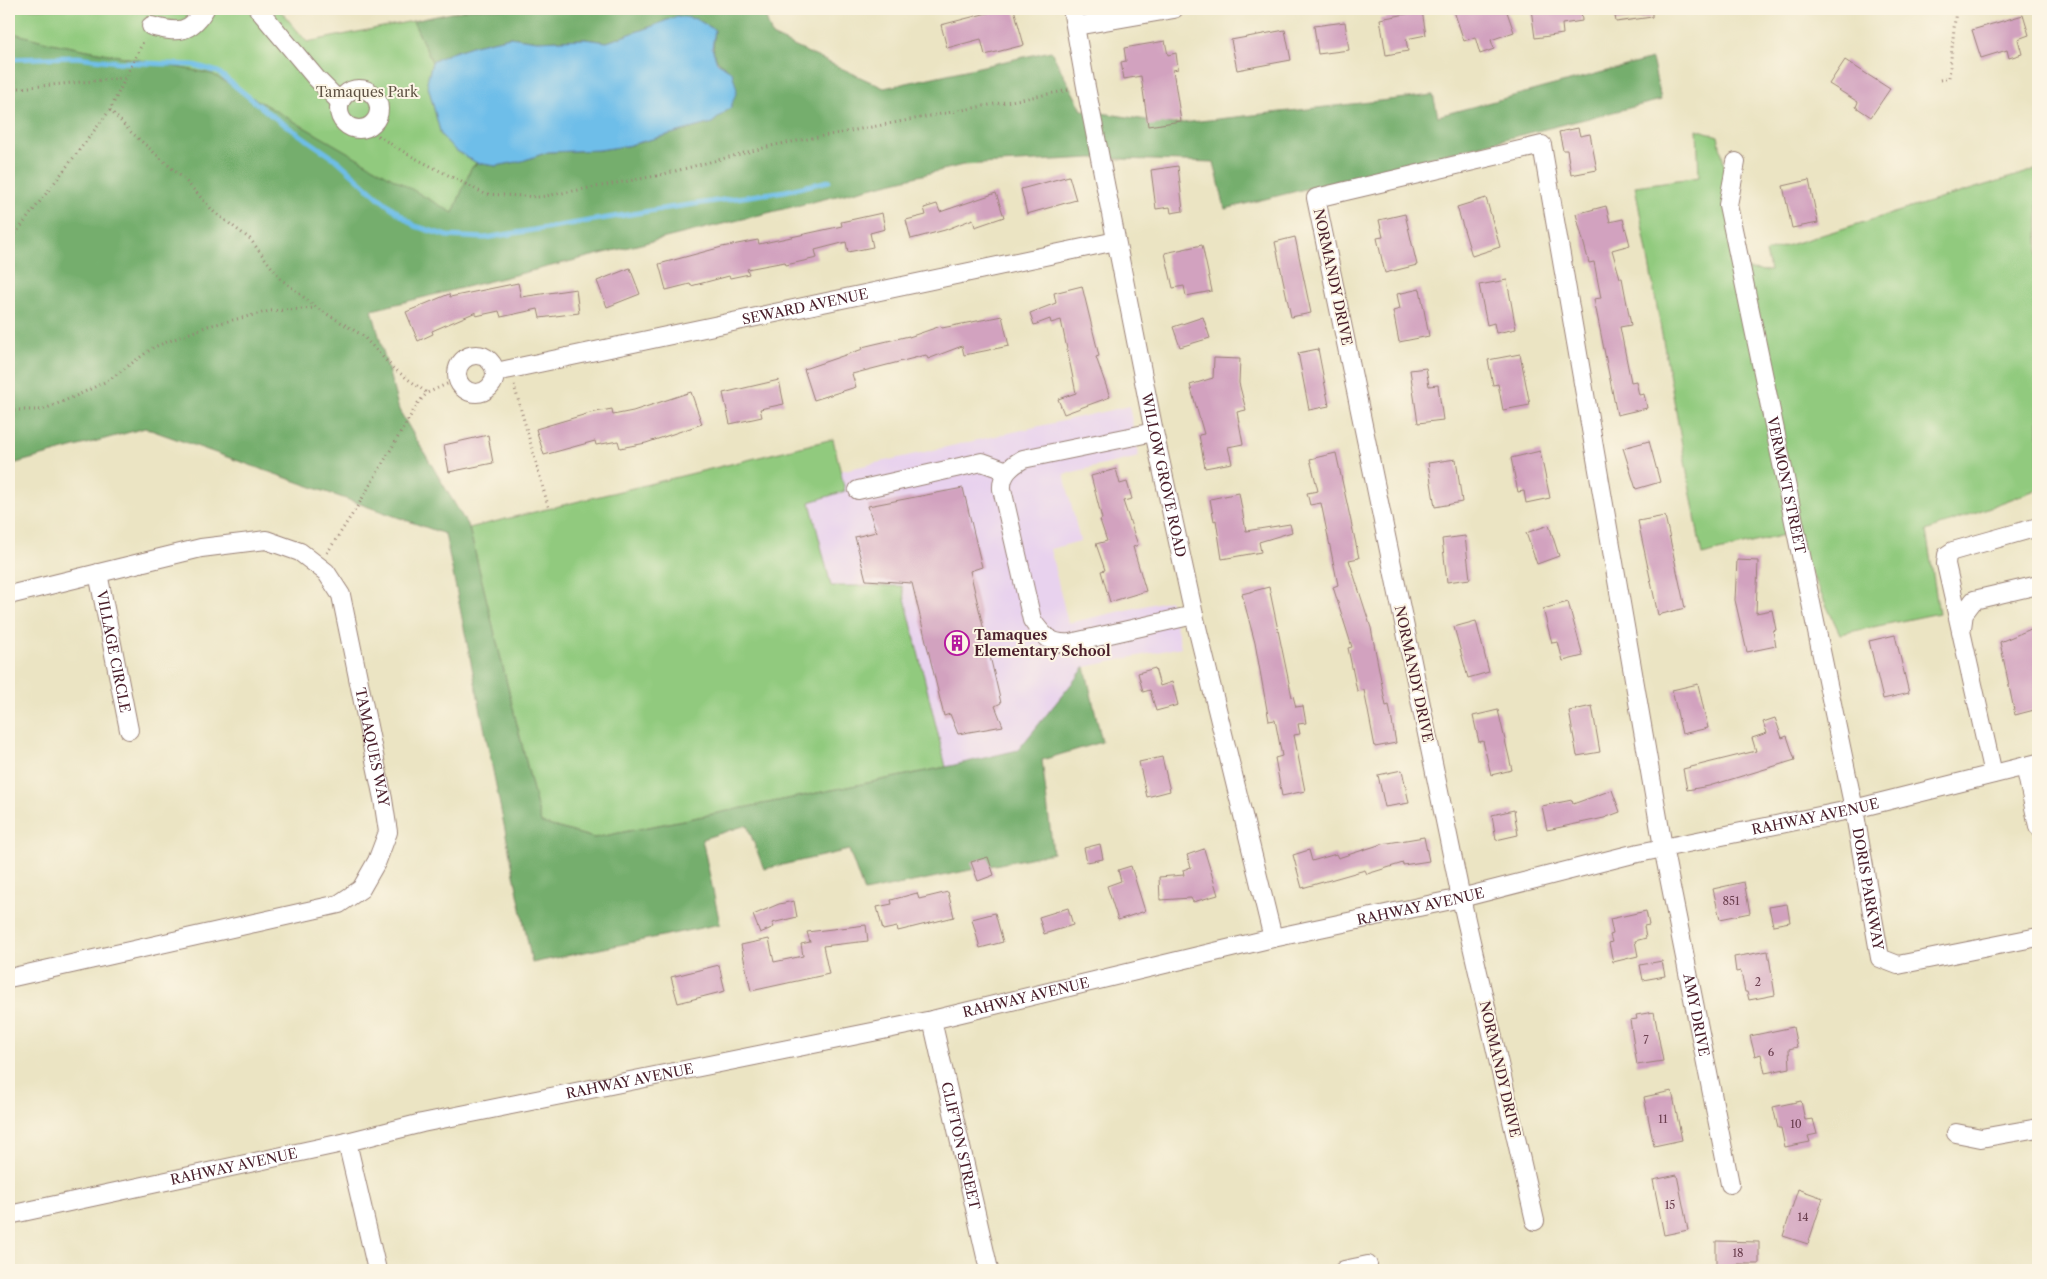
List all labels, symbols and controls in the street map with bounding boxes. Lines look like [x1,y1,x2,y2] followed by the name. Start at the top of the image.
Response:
[316,83,419,101] park label: Tamaques Park
[1310,207,1356,347] street label: NORMANDY DRIVE
[740,285,870,329] street label: SEWARD AVENUE
[1137,390,1190,559] street label: WILLOW GROVE ROAD
[1763,414,1810,556] street label: VERMONT STREET
[92,588,134,714] street label: VILLAGE CIRCLE
[1391,604,1437,744] street label: NORMANDY DRIVE
[974,626,1111,660] place label: Tamaques Elementary School
[944,630,970,656] building icon: Tamaques Elementary School
[351,686,393,809] street label: TAMAQUES WAY
[1750,794,1881,839] street label: RAHWAY AVENUE
[1848,826,1888,953] street label: DORIS PARKWAY
[1355,883,1486,929] street label: RAHWAY AVENUE
[1722,894,1740,908] house number: 851
[1679,971,1713,1058] street label: AMY DRIVE
[961,974,1091,1021] street label: RAHWAY AVENUE
[1755,975,1761,989] house number: 2
[1476,999,1524,1139] street label: NORMANDY DRIVE
[1643,1033,1649,1047] house number: 7
[1768,1045,1775,1059] house number: 6
[564,1059,695,1103] street label: RAHWAY AVENUE
[937,1080,984,1212] street label: CLIFTON STREET
[1658,1112,1668,1126] house number: 11
[1790,1117,1802,1131] house number: 10
[168,1144,299,1189] street label: RAHWAY AVENUE
[1665,1198,1675,1212] house number: 15
[1798,1210,1808,1224] house number: 14
[1732,1246,1744,1260] house number: 18

